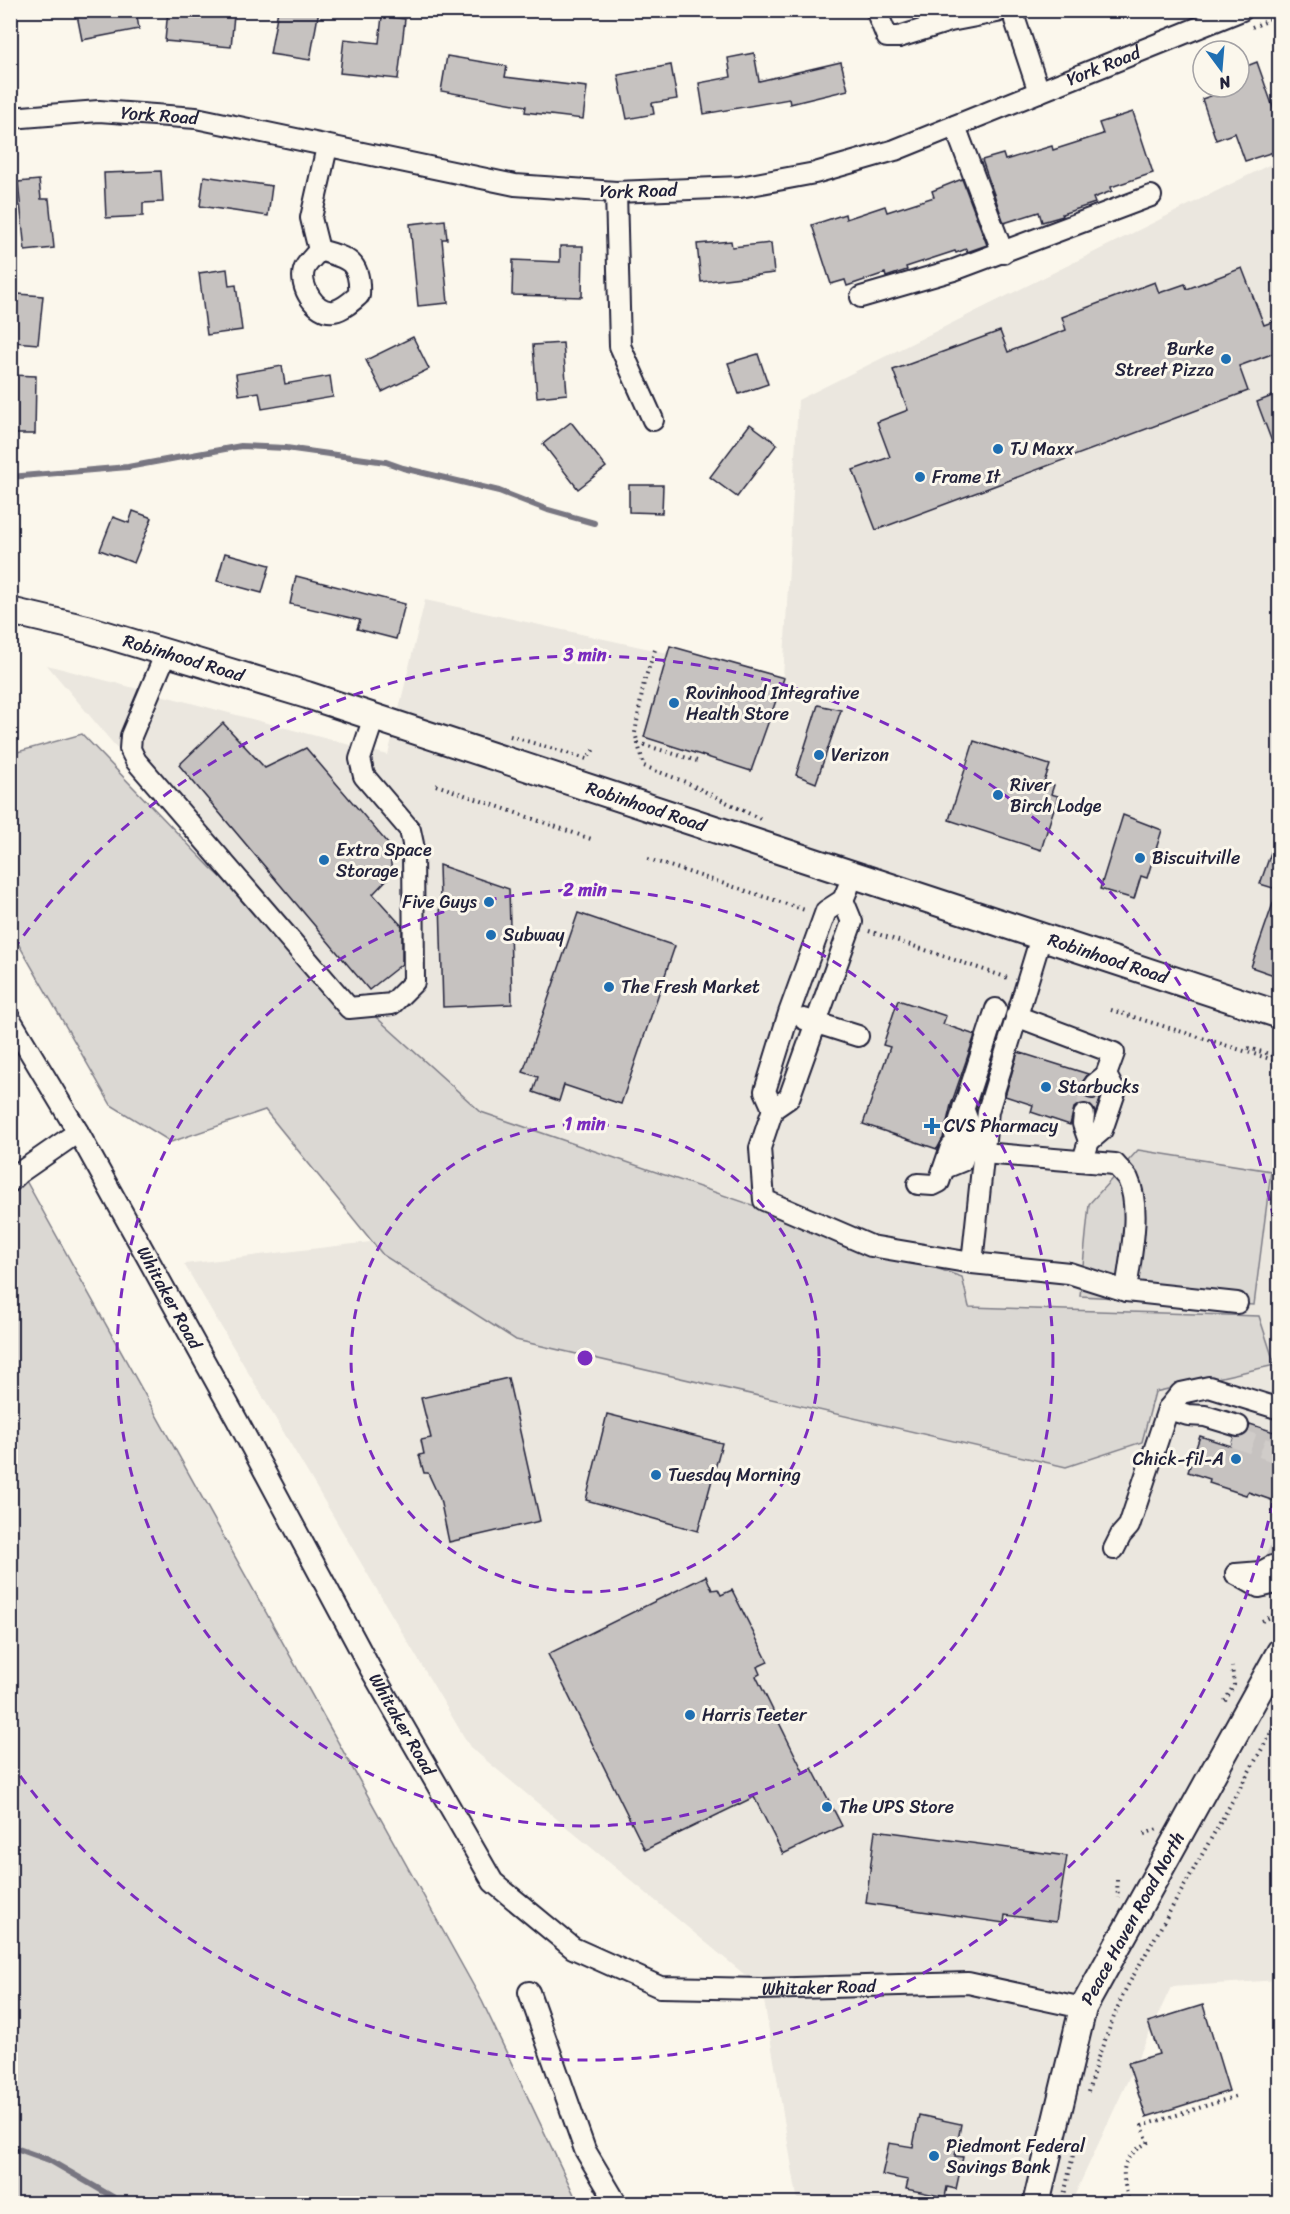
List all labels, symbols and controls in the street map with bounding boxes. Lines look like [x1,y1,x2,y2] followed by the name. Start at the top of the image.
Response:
[1061,36,1147,95] street label: York Road
[1191,39,1251,99] north arrow
[1215,67,1235,99] text: N
[120,97,201,134] street label: York Road
[598,173,679,208] street label: York Road
[1115,333,1214,386] place label: Burke Street Pizza
[1219,352,1233,366] marker: Burke Street Pizza
[1010,433,1075,465] place label: TJ Maxx
[991,442,1005,456] marker: TJ Maxx
[932,461,1001,493] place label: Frame It
[913,470,927,484] marker: Frame It
[119,625,250,692] street label: Robinhood Road
[562,639,607,671] text: 3 min
[686,677,859,730] place label: Rovinhood Integrative Health Store
[667,696,681,710] marker: Rovinhood Integrative Health Store
[831,739,889,771] place label: Verizon
[812,748,826,762] marker: Verizon
[1010,769,1102,822] place label: River Birch Lodge
[582,772,712,842] street label: Robinhood Road
[991,788,1005,802] marker: River Birch Lodge
[336,834,432,887] place label: Extra Space Storage
[1152,842,1240,874] place label: Biscuitville
[1133,851,1147,865] marker: Biscuitville
[317,853,331,867] marker: Extra Space Storage
[562,874,607,906] text: 2 min
[402,886,478,918] place label: Five Guys
[482,895,496,909] marker: Five Guys
[503,919,565,951] place label: Subway
[1044,924,1174,994] street label: Robinhood Road
[484,928,498,942] marker: Subway
[621,971,760,1003] place label: The Fresh Market
[602,980,616,994] marker: The Fresh Market
[1058,1071,1139,1103] place label: Starbucks
[1039,1080,1053,1094] marker: Starbucks
[565,1108,606,1140] text: 1 min
[944,1110,1059,1142] place label: CVS Pharmacy
[925,1119,939,1133] marker: CVS Pharmacy
[128,1240,212,1357] street label: Whitaker Road
[575,1348,595,1368] centre of rings
[1133,1443,1224,1475] place label: Chick-fil-A
[1229,1452,1243,1466] marker: Chick-fil-A
[668,1459,801,1491] place label: Tuesday Morning
[649,1468,663,1482] marker: Tuesday Morning
[360,1667,445,1783] street label: Whitaker Road
[702,1699,808,1731] place label: Harris Teeter
[683,1708,697,1722] marker: Harris Teeter
[839,1791,954,1823] place label: The UPS Store
[820,1800,834,1814] marker: The UPS Store
[1072,1826,1194,2011] street label: Peace Haven Road North
[761,1970,878,2005] street label: Whitaker Road
[946,2130,1086,2183] place label: Piedmont Federal Savings Bank
[927,2149,941,2163] marker: Piedmont Federal Savings Bank

